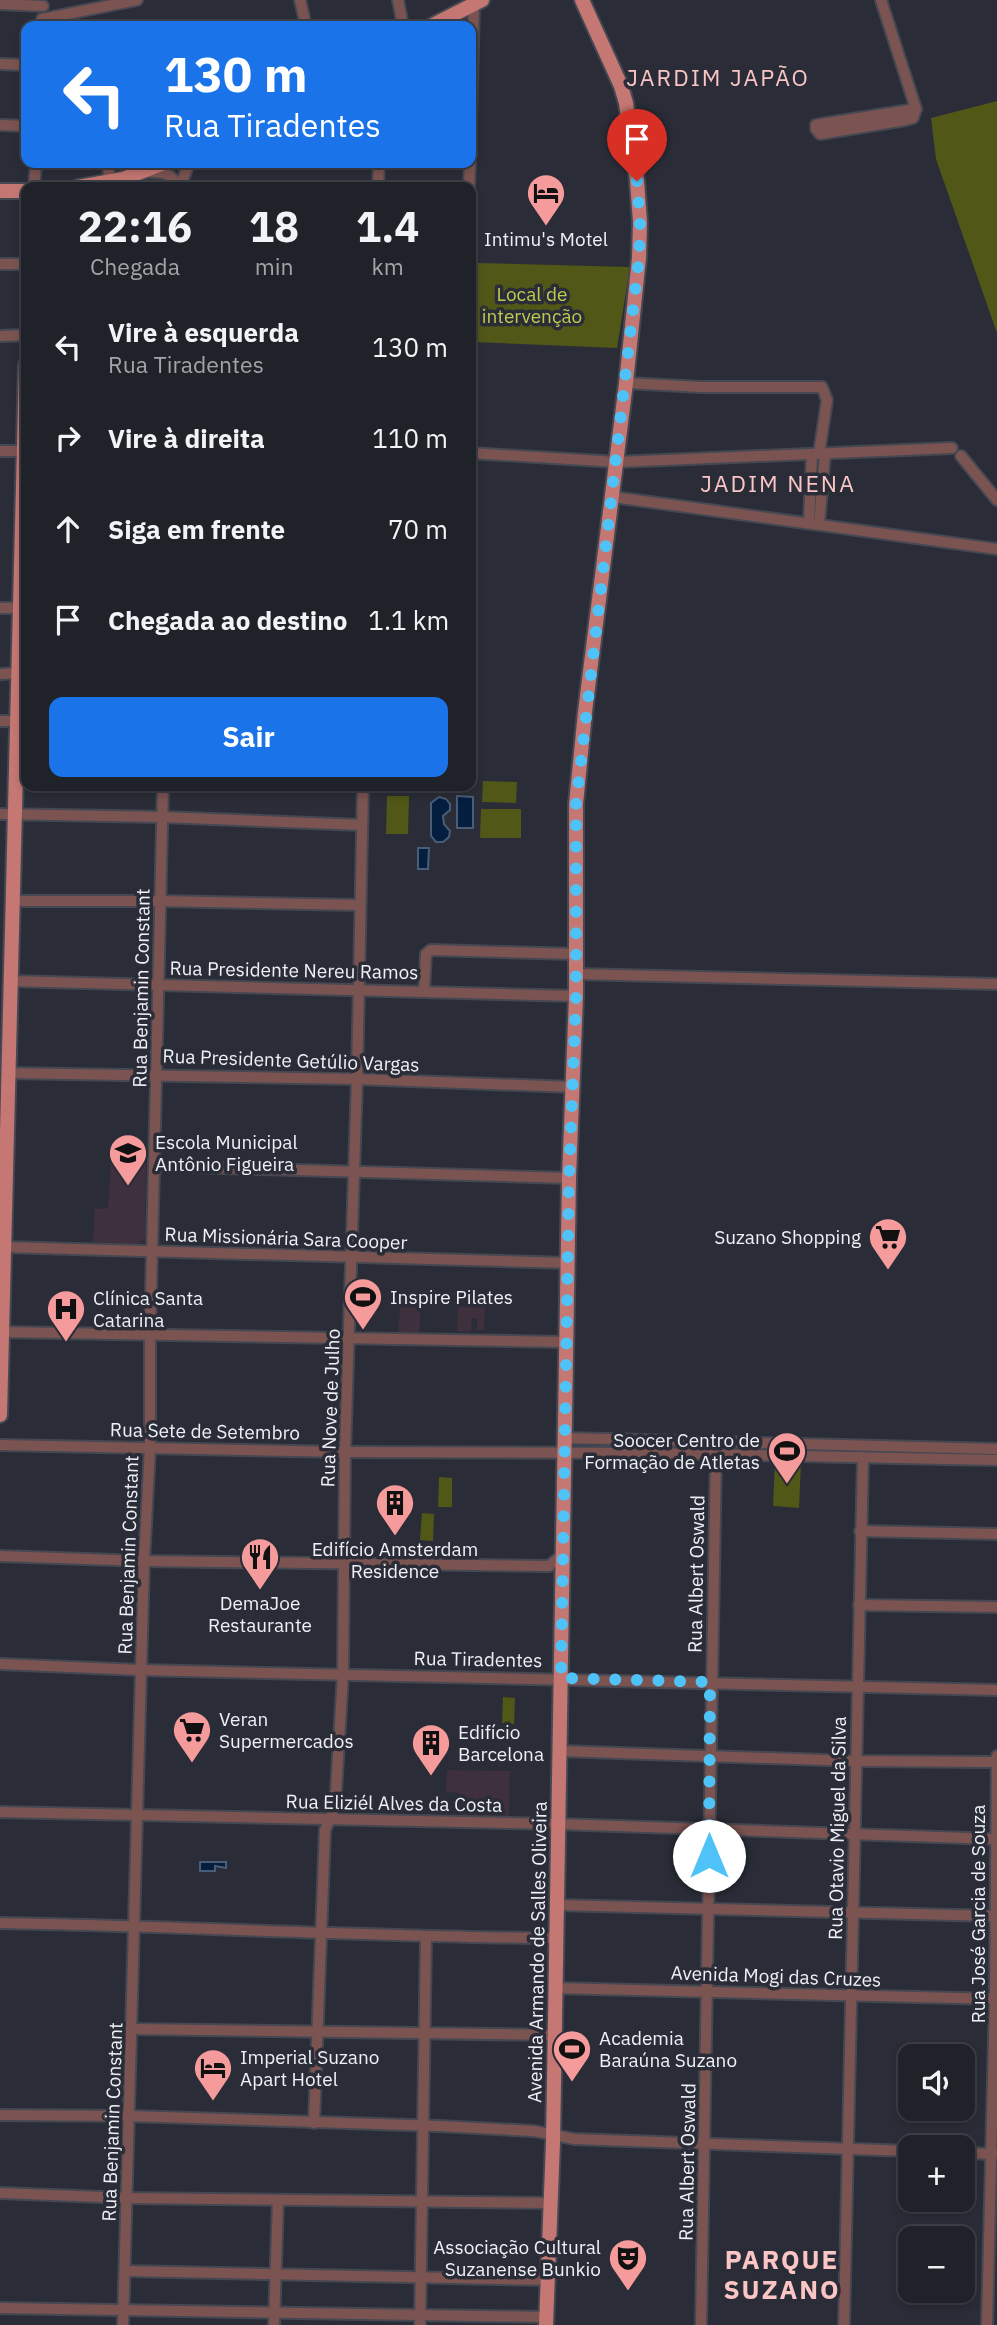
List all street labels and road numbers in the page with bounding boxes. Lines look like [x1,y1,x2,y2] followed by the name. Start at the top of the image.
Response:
[127,888,155,1088] street label: Rua Benjamin Constant
[169,956,419,984] street label: Rua Presidente Nereu Ramos
[162,1044,420,1076] street label: Rua Presidente Getúlio Vargas
[164,1222,408,1254] street label: Rua Missionária Sara Cooper
[315,1328,345,1488] street label: Rua Nove de Julho
[110,1417,300,1445] street label: Rua Sete de Setembro
[113,1455,143,1655] street label: Rua Benjamin Constant
[683,1495,709,1653] street label: Rua Albert Oswald
[413,1646,543,1672] street label: Rua Tiradentes
[823,1716,851,1940] street label: Rua Otavio Miguel da Silva
[285,1789,503,1817] street label: Rua Eliziél Alves da Costa
[522,1801,552,2103] street label: Avenida Armando de Salles Oliveira
[966,1805,990,2023] street label: Rua José Garcia de Souza
[670,1960,882,1992] street label: Avenida Mogi das Cruzes
[97,2022,127,2222] street label: Rua Benjamin Constant
[674,2083,700,2241] street label: Rua Albert Oswald

